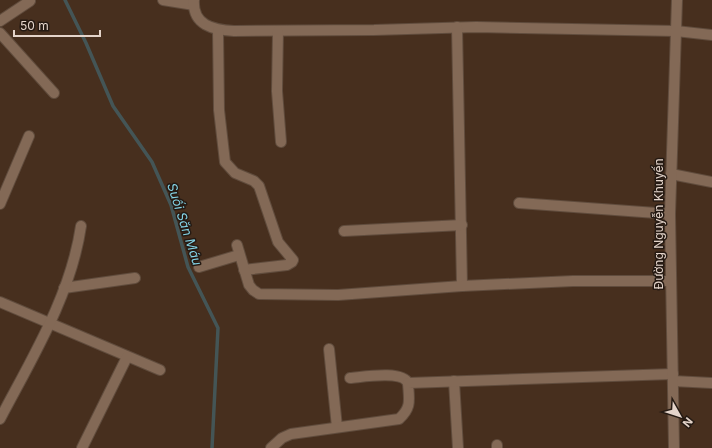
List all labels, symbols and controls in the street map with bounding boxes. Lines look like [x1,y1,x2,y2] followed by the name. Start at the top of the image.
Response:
[14,12,100,38] scale bar
[20,18,49,33] text: 50 m
[651,159,666,290] street label: Đường Nguyễn Khuyến
[164,181,206,268] water label: Suối Săn Máu
[660,396,700,436] north arrow
[680,415,696,430] text: N

